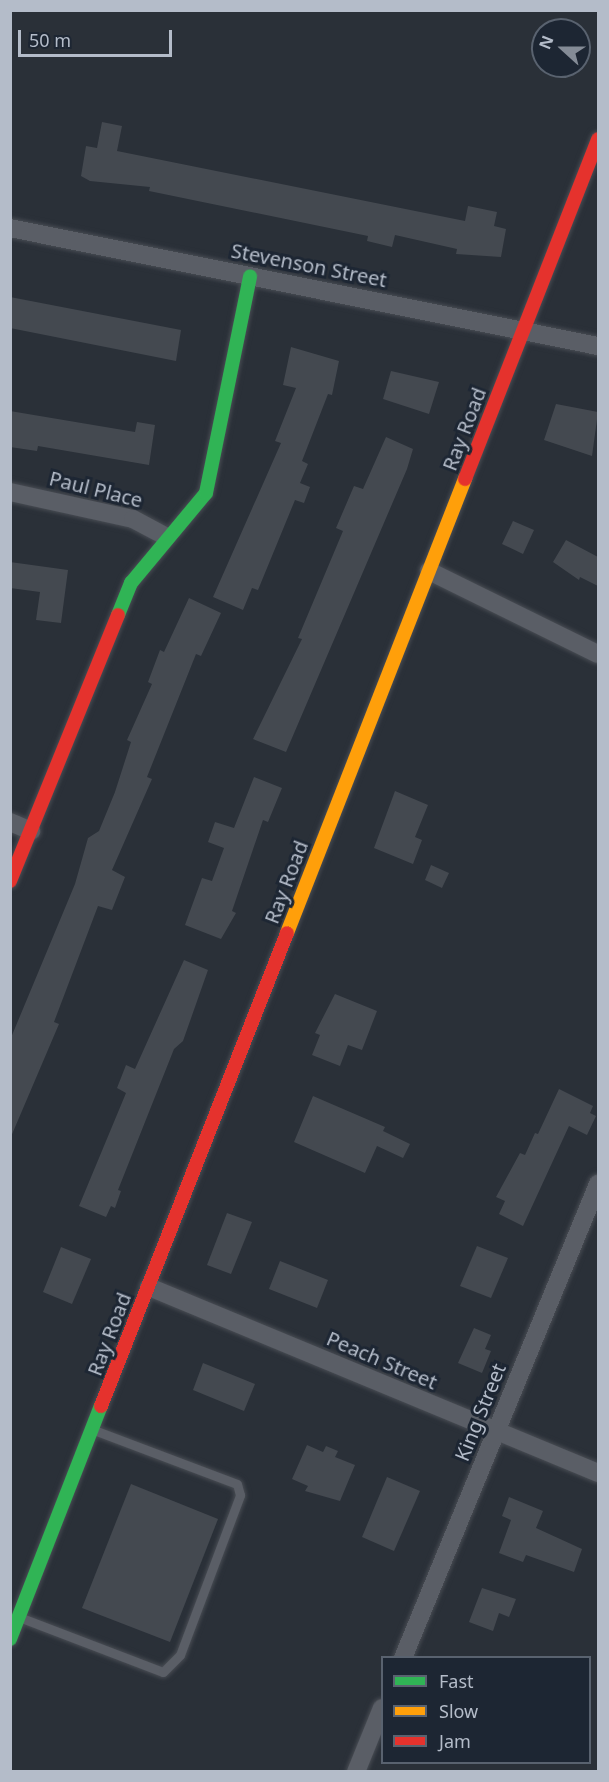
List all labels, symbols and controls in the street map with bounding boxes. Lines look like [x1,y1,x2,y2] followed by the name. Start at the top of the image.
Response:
[21,18,176,56] scale bar
[531,18,591,78] north arrow
[29,28,71,52] text: 50 m
[533,32,559,52] text: N
[229,238,389,292] street label: Stevenson Street
[437,384,491,474] street label: Ray Road
[47,466,145,512] street label: Paul Place
[259,837,313,927] street label: Ray Road
[82,1289,136,1379] street label: Ray Road
[323,1326,441,1394] street label: Peach Street
[450,1360,510,1464] street label: King Street
[381,1656,591,1764] legend
[439,1669,474,1693] text: Fast
[439,1699,478,1723] text: Slow
[439,1729,471,1753] text: Jam

